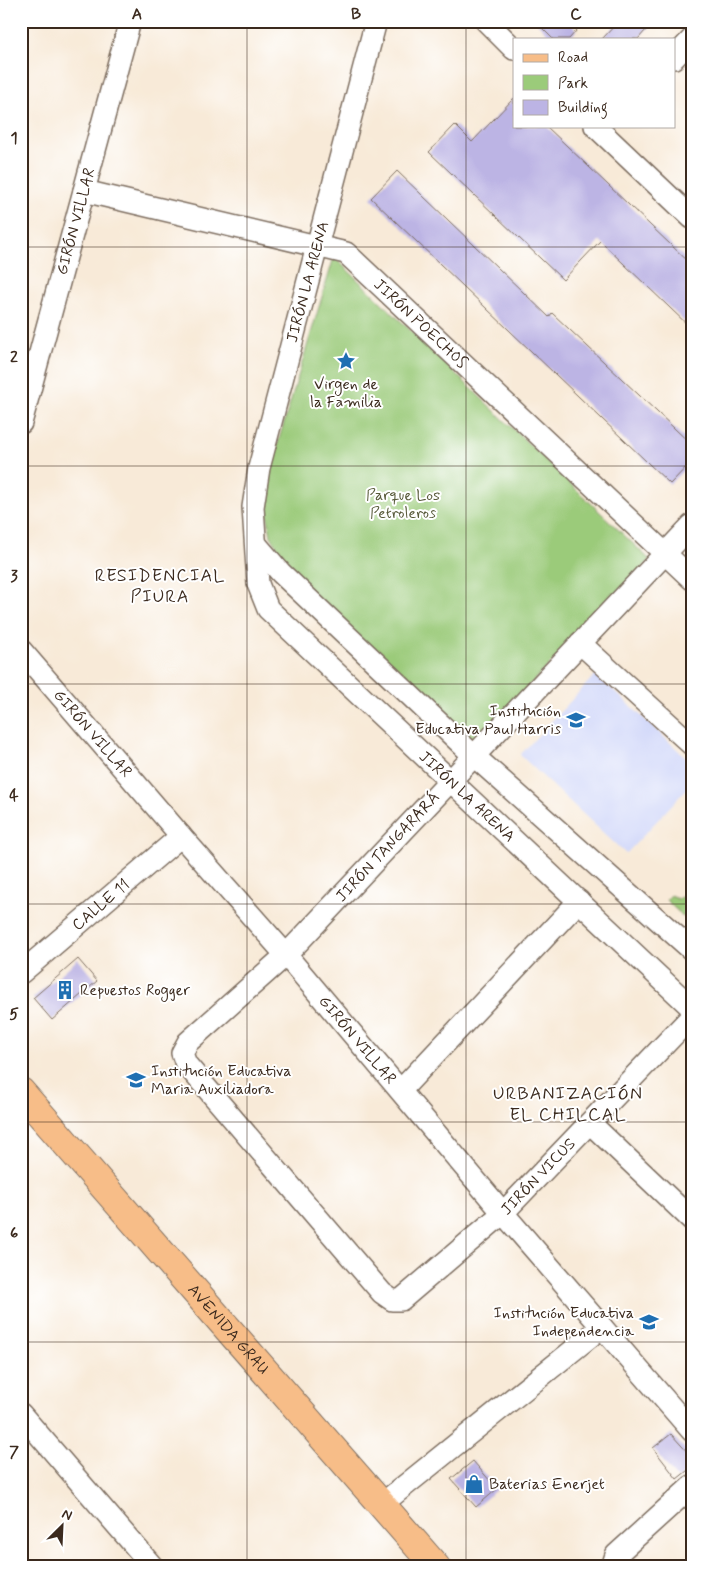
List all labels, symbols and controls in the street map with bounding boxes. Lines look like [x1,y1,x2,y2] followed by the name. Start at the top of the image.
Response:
[132,4,142,25] text: A
[351,4,361,25] text: B
[570,4,582,25] text: C
[513,38,676,128] legend
[558,48,588,68] text: Road
[558,74,588,94] text: Park
[558,98,608,119] text: Building
[10,128,18,149] text: 1
[51,165,100,277] street label: GIRÓN VILLAR
[282,219,334,345] street label: JIRÓN LA ARENA
[369,274,472,373] street label: JIRÓN POECHOS
[10,347,18,368] text: 2
[335,350,357,372] place icon: Virgen de la Familia
[310,374,382,413] place label: Virgen de la Familia
[366,485,440,524] park label: Parque Los Petroleros
[95,564,225,609] district label: RESIDENCIAL PIURA
[10,566,18,587] text: 3
[49,685,137,782] street label: GIRÓN VILLAR
[415,701,561,740] place label: Institución Educativa Paul Harris
[565,709,587,731] school or university icon: Institución Educativa Paul Harris
[414,746,520,847] street label: JIRÓN LA ARENA
[9,785,19,806] text: 4
[331,787,445,907] street label: JIRÓN TANGARARÁ
[68,874,134,935] street label: CALLE 11
[54,979,76,1001] building icon: Repuestos Rogger
[80,980,190,1002] place label: Repuestos Rogger
[314,991,401,1089] street label: GIRÓN VILLAR
[9,1004,19,1025] text: 5
[151,1061,291,1100] place label: Institución Educativa Maria Auxiliadora
[125,1069,147,1091] school or university icon: Institución Educativa Maria Auxiliadora
[493,1082,643,1127] district label: URBANIZACIÓN EL CHILCAL
[496,1133,580,1220] street label: JIRÓN VICUS
[10,1223,18,1244] text: 6
[183,1280,273,1379] street label: AVENIDA GRAU
[494,1303,634,1342] place label: Institución Educativa Independencia
[638,1311,660,1333] school or university icon: Institución Educativa Independencia
[9,1442,19,1463] text: 7
[463,1473,485,1495] shop icon: Baterias Enerjet
[489,1474,605,1495] place label: Baterias Enerjet
[38,1500,88,1550] north arrow
[59,1505,75,1525] text: N

